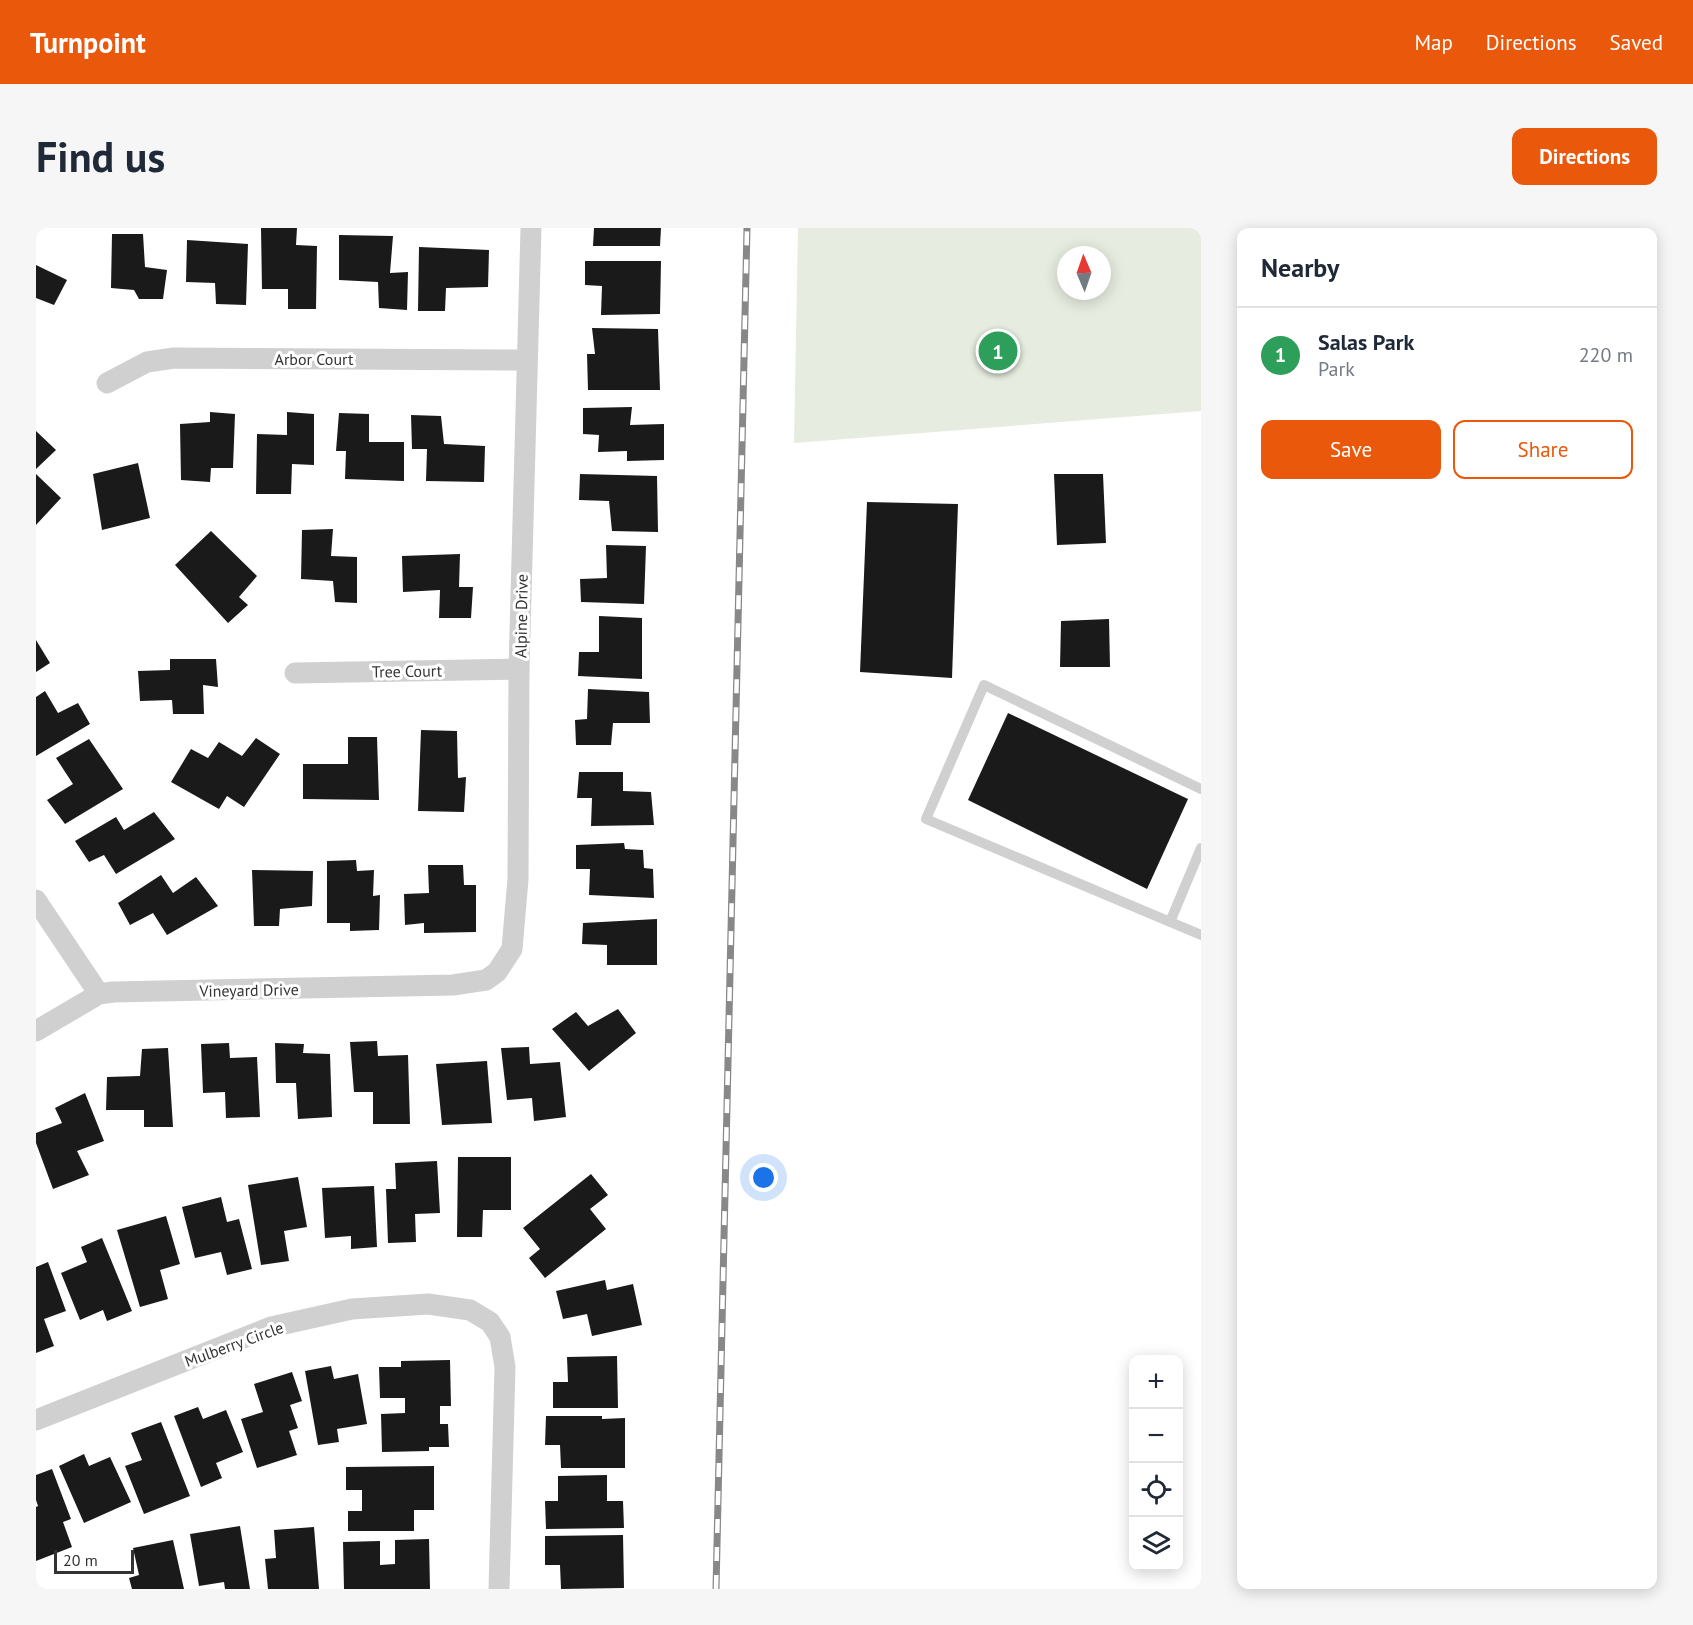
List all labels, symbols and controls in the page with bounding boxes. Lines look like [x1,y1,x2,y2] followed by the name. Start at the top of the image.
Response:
[30,24,146,61] text: Turnpoint
[1414,29,1453,56] text: Map
[1486,29,1577,56] text: Directions
[1610,29,1663,56] text: Saved
[1512,128,1657,185] button: Directions
[36,129,165,184] text: Find us
[1057,246,1111,300] north arrow
[1261,251,1339,284] text: Nearby
[978,328,1018,374] pin: 1
[1318,328,1414,356] text: Salas Park
[1275,342,1286,368] text: 1
[1579,342,1633,368] text: 220 m
[275,349,354,369] street label: Arbor Court
[1318,356,1355,382] text: Park
[1261,420,1441,479] button: Save
[1453,420,1633,479] button: Share
[510,574,532,658] street label: Alpine Drive
[372,660,443,682] street label: Tree Court
[198,979,299,1001] street label: Vineyard Drive
[749,1163,778,1192] your location
[182,1317,286,1371] street label: Mulberry Circle
[1129,1355,1183,1571] map controls
[1129,1355,1183,1409] button: +
[1129,1409,1183,1463] button: −
[1129,1463,1183,1517] button: locate
[1129,1517,1183,1571] button: layers
[54,1547,134,1574] scale bar
[63,1550,98,1570] text: 20 m

